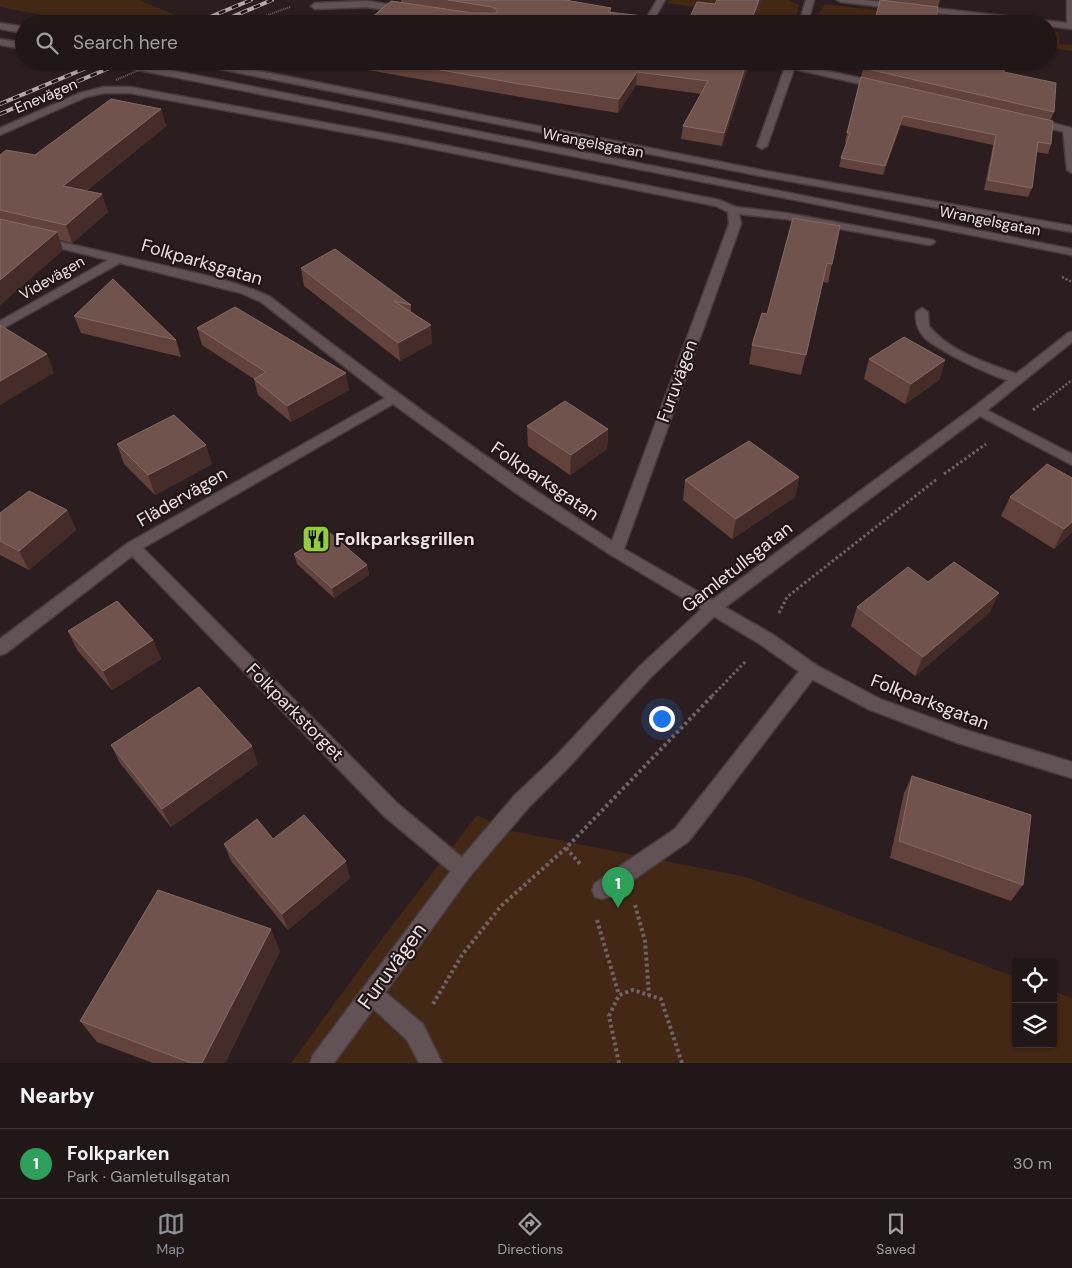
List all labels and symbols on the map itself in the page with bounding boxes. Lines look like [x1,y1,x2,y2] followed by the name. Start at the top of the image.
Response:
[12,74,80,118] street label: Enevägen
[541,123,645,163] street label: Wrangelsgatan
[938,201,1042,241] street label: Wrangelsgatan
[139,233,265,291] street label: Folkparksgatan
[16,251,88,305] street label: Videvägen
[651,336,703,426] street label: Furuvägen
[486,436,604,526] street label: Folkparksgatan
[132,461,232,533] street label: Flädervägen
[677,516,797,618] street label: Gamletullsgatan
[301,524,331,554] restaurant icon: Folkparksgrillen
[335,527,475,551] place label: Folkparksgrillen
[241,658,349,766] street label: Folkparkstorget
[867,668,993,736] street label: Folkparksgatan
[649,706,675,732] your location
[602,867,634,908] pin: 1
[351,917,433,1015] street label: Furuvägen

